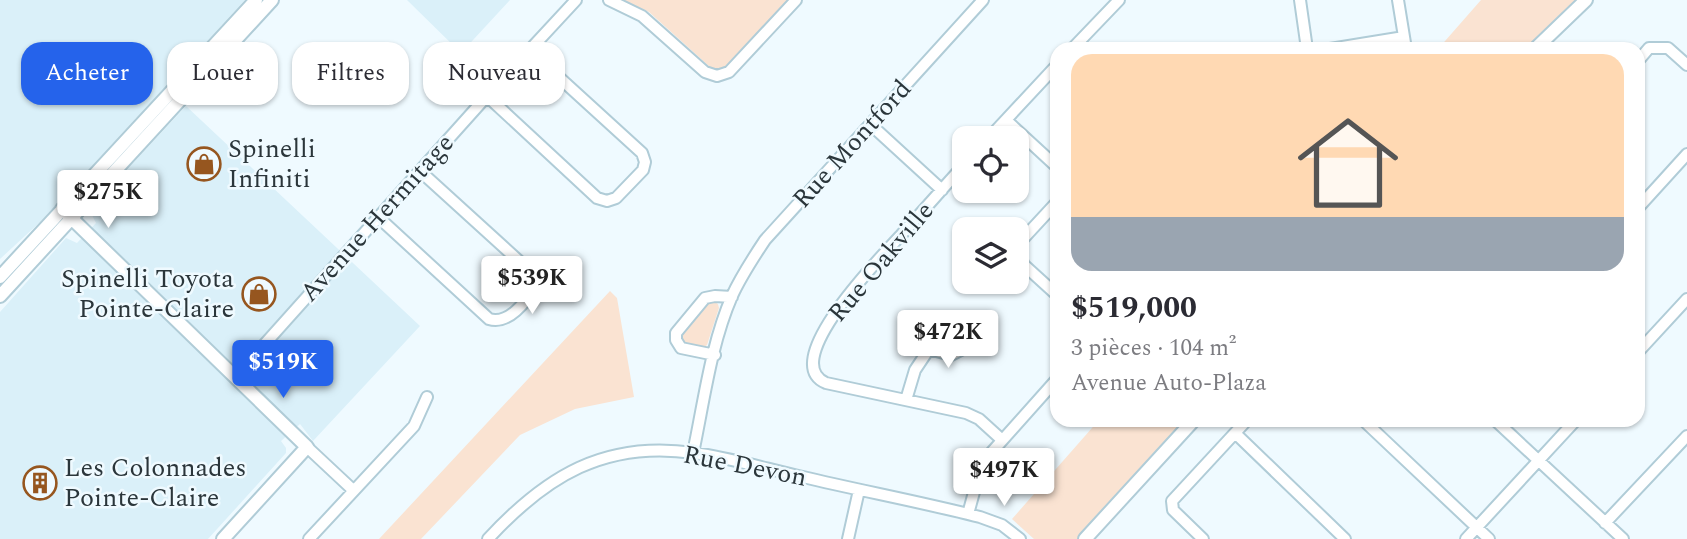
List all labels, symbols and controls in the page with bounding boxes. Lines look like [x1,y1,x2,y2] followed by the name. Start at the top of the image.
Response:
[21,42,153,105] chip: Acheter
[167,42,278,105] chip: Louer
[292,42,409,105] chip: Filtres
[423,42,565,105] chip: Nouveau
[783,70,921,218] street label: Rue Montford
[1285,100,1411,226] icon: home
[290,125,464,311] street label: Avenue Hermitage
[952,126,1029,294] map controls
[952,126,1029,203] button: locate
[228,129,316,199] place label: Spinelli Infiniti
[185,145,223,183] shop icon: Spinelli Infiniti
[59,170,157,230] pin: $275K
[73,175,143,210] text: $275K
[818,193,944,331] street label: Rue Oakville
[952,217,1029,294] button: layers
[483,256,581,316] pin: $539K
[61,259,234,329] place label: Spinelli Toyota Pointe-Claire
[497,261,567,296] text: $539K
[240,275,278,313] shop icon: Spinelli Toyota Pointe-Claire
[1071,285,1197,331] text: $519,000
[899,310,997,370] pin: $472K
[913,315,983,350] text: $472K
[1071,331,1236,366] text: 3 pièces · 104 m²
[234,340,332,400] pin: $519K
[248,345,318,380] text: $519K
[1071,366,1267,401] text: Avenue Auto-Plaza
[680,434,810,498] street label: Rue Devon
[64,448,247,518] place label: Les Colonnades Pointe-Claire
[955,448,1053,508] pin: $497K
[969,453,1039,488] text: $497K
[21,464,59,502] building icon: Les Colonnades Pointe-Claire

